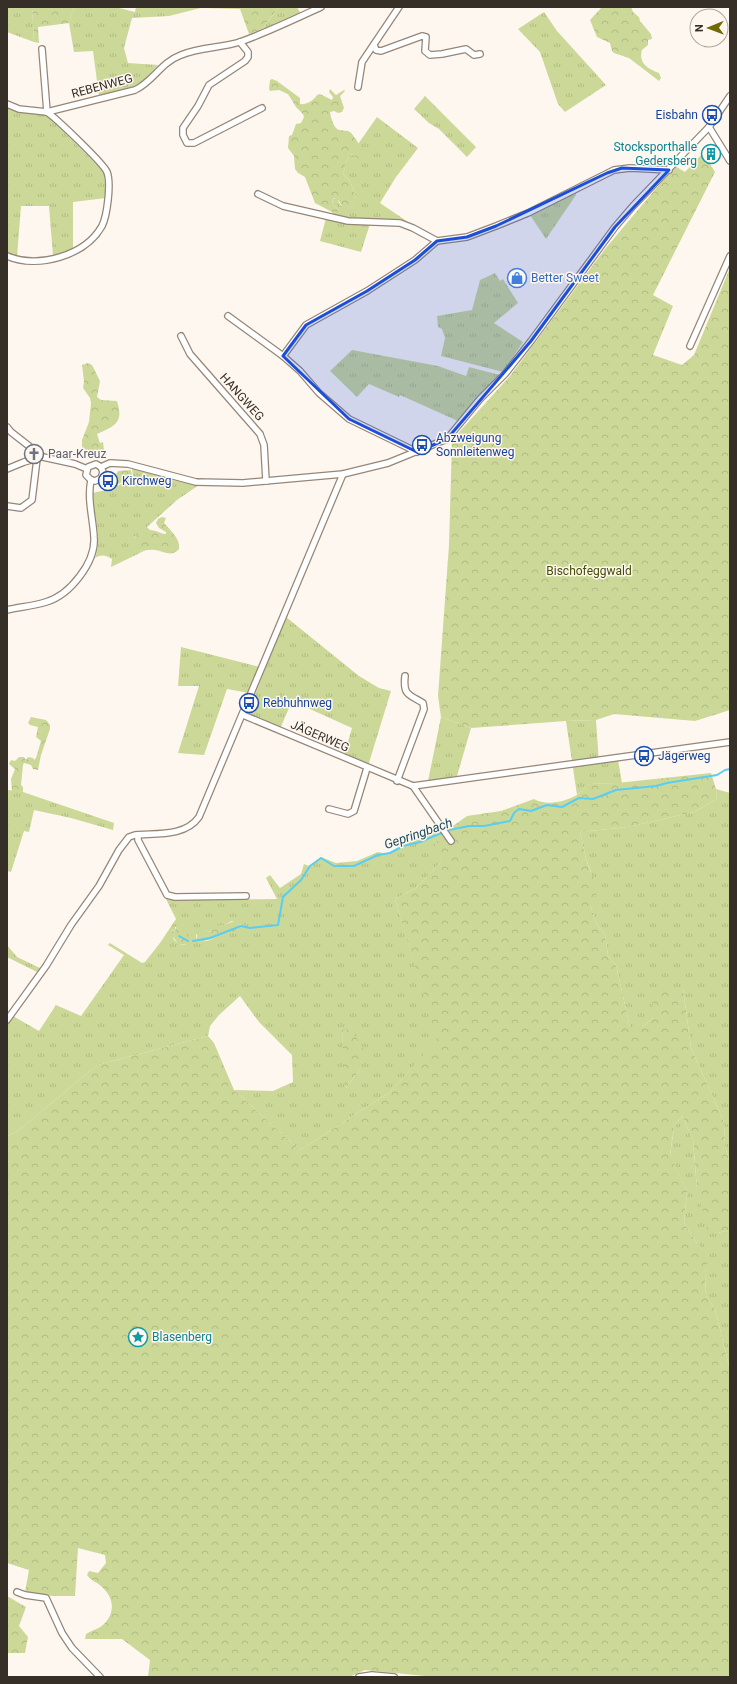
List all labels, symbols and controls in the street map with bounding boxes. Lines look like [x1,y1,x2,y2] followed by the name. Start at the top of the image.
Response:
[689,8,729,48] north arrow
[693,24,706,32] text: N
[70,71,134,101] street label: REBENWEG
[701,104,723,126] bus stop icon: Eisbahn
[656,108,698,122] place label: Eisbahn
[613,140,697,168] place label: Stocksporthalle Gedersberg
[700,143,722,165] building icon: Stocksporthalle Gedersberg
[506,267,528,289] shop icon: Better Sweet
[531,271,599,285] place label: Better Sweet
[217,370,267,424] street label: HANGWEG
[436,431,514,459] place label: Abzweigung Sonnleitenweg
[411,434,433,456] bus stop icon: Abzweigung Sonnleitenweg
[23,443,45,465] church icon: Paar-Kreuz
[48,447,106,461] place label: Paar-Kreuz
[97,470,119,492] bus stop icon: Kirchweg
[122,474,171,488] place label: Kirchweg
[546,564,632,578] park label: Bischofeggwald
[238,692,260,714] bus stop icon: Rebhuhnweg
[263,696,332,710] place label: Rebhuhnweg
[289,716,352,755] street label: JÄGERWEG
[633,745,655,767] bus stop icon: Jägerweg
[658,749,711,763] place label: Jägerweg
[382,815,454,852] water label: Gepringbach
[127,1326,149,1348] place icon: Blasenberg
[152,1330,212,1344] place label: Blasenberg

